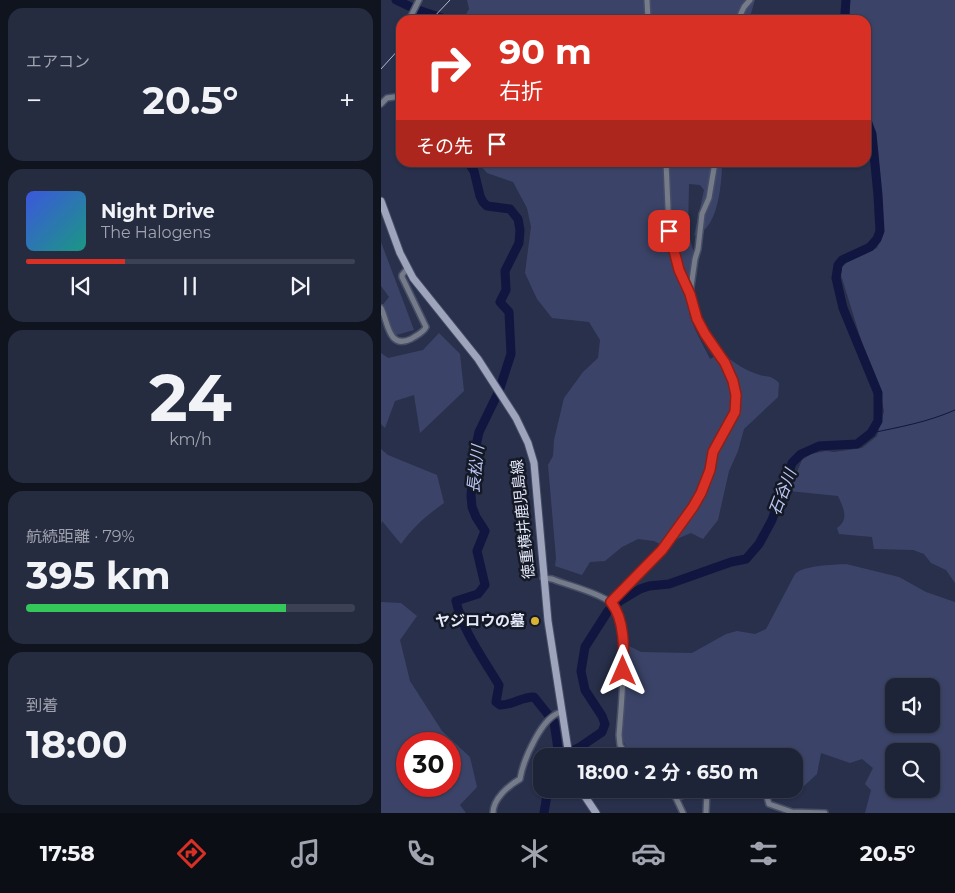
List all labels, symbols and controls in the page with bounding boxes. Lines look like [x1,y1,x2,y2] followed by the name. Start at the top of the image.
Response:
[499,30,592,73] text: 90 m
[416,35,481,100] icon: right
[26,52,90,71] text: エアコン
[143,77,238,124] text: 20.5°
[499,78,543,105] text: 右折
[26,83,42,117] text: −
[339,83,355,117] text: +
[483,130,511,158] icon: arrive
[416,135,473,158] text: その先
[101,200,215,223] text: Night Drive
[648,210,690,252] pin
[655,217,683,245] icon: arrive
[101,223,211,242] text: The Halogens
[67,272,95,300] icon: previous
[176,272,204,300] icon: pause
[286,272,314,300] icon: next
[149,358,232,437] text: 24
[169,430,212,449] text: km/h
[464,442,488,494] water label: 長松川
[507,458,538,580] street label: 徳重横井鹿児島線
[765,465,801,518] water label: 石谷川
[26,527,135,546] text: 航続距離 · 79%
[26,552,171,599] text: 395 km
[435,611,525,630] place label: ヤジロウの墓
[529,615,541,627] marker: ヤジロウの墓
[596,644,648,696] position arrow
[885,678,940,798] map controls
[885,678,940,733] button: sound
[26,696,58,715] text: 到着
[26,721,128,768] text: 18:00
[396,732,461,797] speed limit sign: 30
[885,743,940,798] button: search
[578,761,758,784] text: 18:00 · 2 分 · 650 m
[174,836,209,871] icon: directions
[288,836,323,871] icon: music
[403,836,438,871] icon: phone
[517,836,552,871] icon: climate
[631,836,666,871] icon: car
[746,836,781,871] icon: filters
[40,840,95,867] text: 17:58
[860,840,915,867] text: 20.5°

